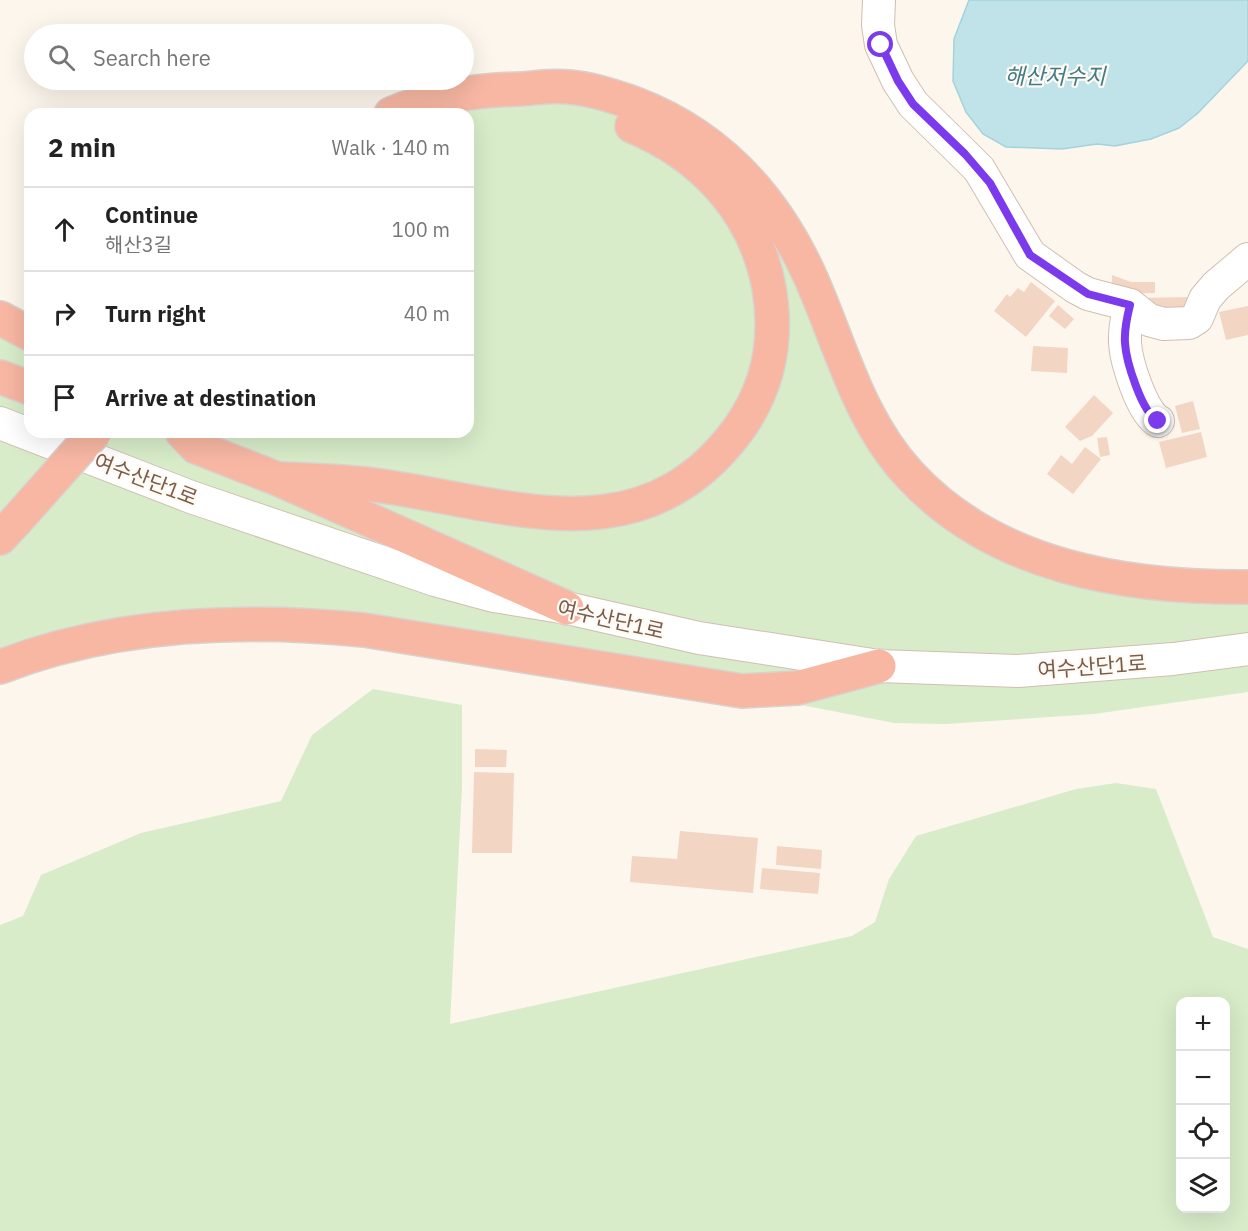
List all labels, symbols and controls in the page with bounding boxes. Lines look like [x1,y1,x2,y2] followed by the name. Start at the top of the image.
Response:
[24,24,474,90] search box
[867,31,893,57] route start
[45,41,78,74] icon: search
[93,43,211,72] text: Search here
[1004,61,1107,90] water label: 해산저수지
[48,130,116,164] text: 2 min
[332,134,450,161] text: Walk · 140 m
[105,200,198,229] text: Continue
[48,213,81,246] icon: ahead
[392,216,450,243] text: 100 m
[105,231,172,258] text: 해산3길
[48,297,81,330] icon: right
[105,299,206,328] text: Turn right
[404,300,450,327] text: 40 m
[48,381,81,414] icon: arrive
[105,383,316,412] text: Arrive at destination
[1144,407,1170,433] route end
[90,446,202,512] street label: 여수산단1로
[555,593,667,645] street label: 여수산단1로
[1037,648,1147,684] street label: 여수산단1로
[1176,997,1230,1213] map controls
[1176,997,1230,1051] button: +
[1176,1051,1230,1105] button: −
[1176,1105,1230,1159] button: locate
[1176,1159,1230,1213] button: layers

